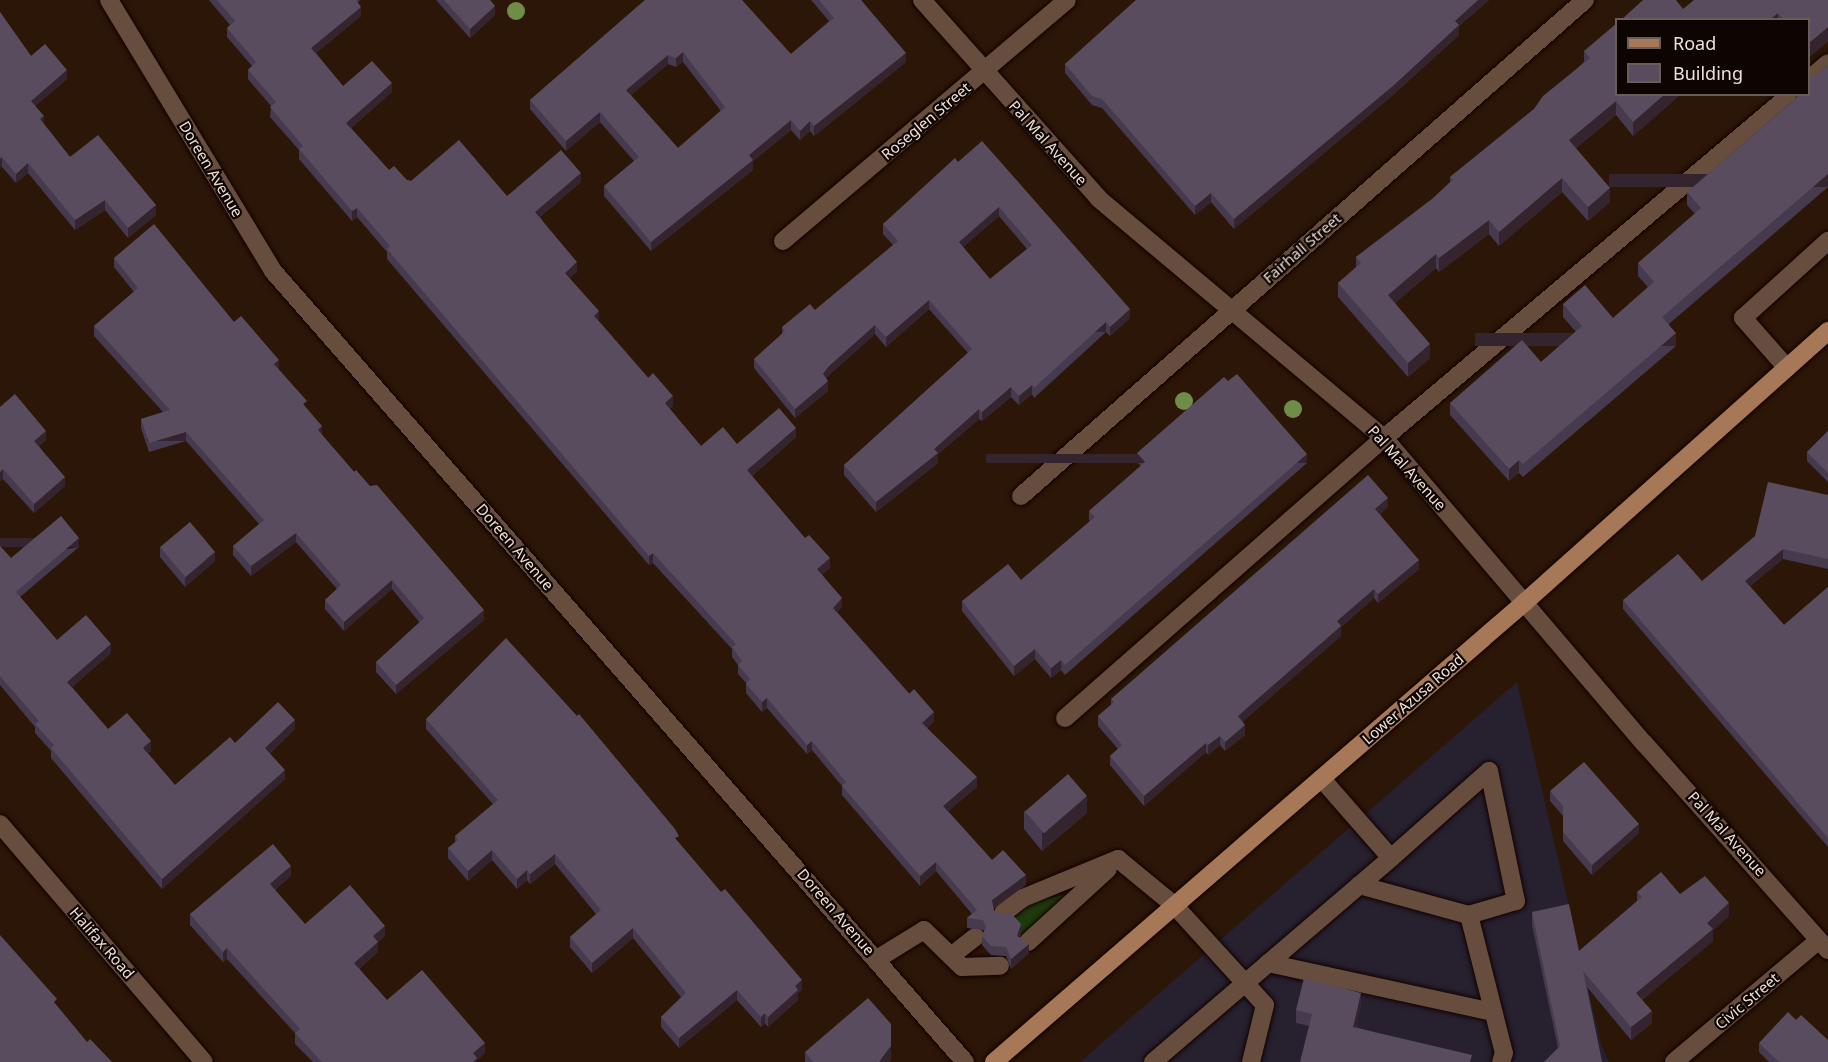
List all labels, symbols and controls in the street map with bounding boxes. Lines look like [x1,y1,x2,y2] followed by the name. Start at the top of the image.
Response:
[1615,18,1810,96] legend
[1673,31,1716,55] text: Road
[1673,61,1743,85] text: Building
[878,79,974,163] street label: Roseglen Street
[1005,97,1091,189] street label: Pal Mal Avenue
[175,118,247,220] street label: Doreen Avenue
[1259,209,1345,287] street label: Fairhall Street
[1364,422,1450,514] street label: Pal Mal Avenue
[473,500,557,594] street label: Doreen Avenue
[1359,650,1467,748] street label: Lower Azusa Road
[1684,788,1770,880] street label: Pal Mal Avenue
[794,865,878,959] street label: Doreen Avenue
[66,904,138,982] street label: Halifax Road
[1711,969,1783,1033] street label: Civic Street

